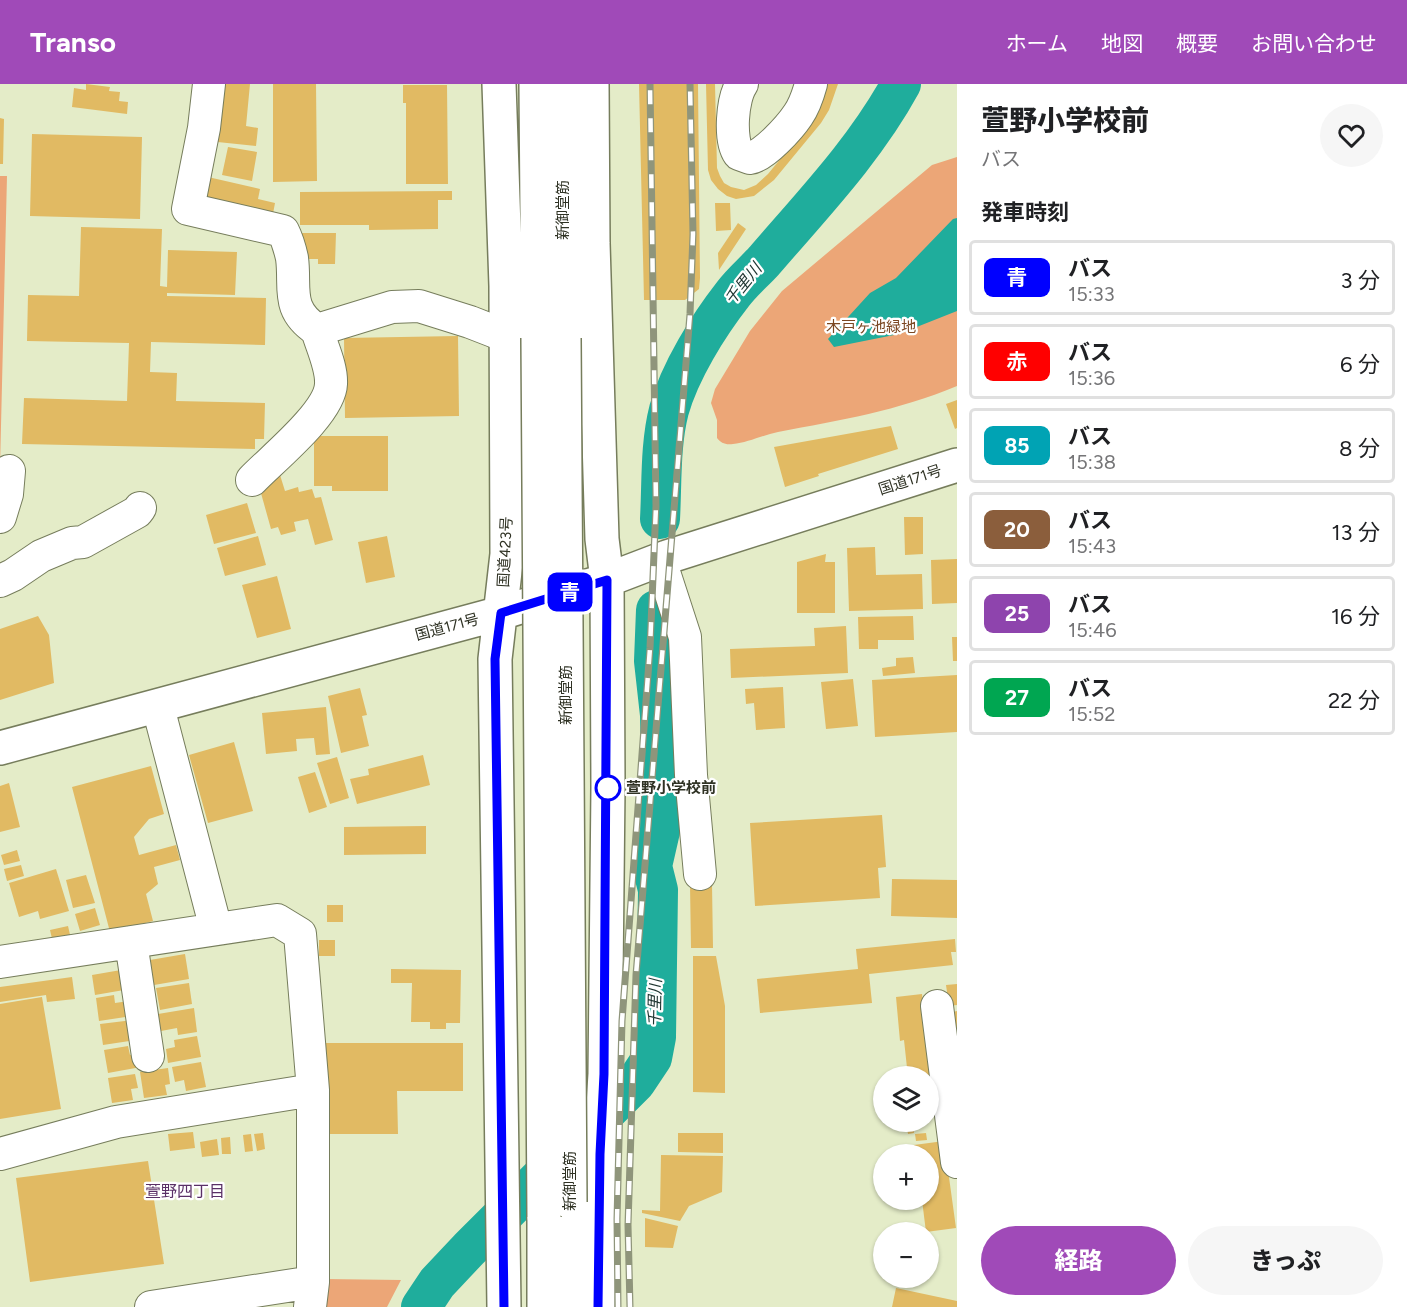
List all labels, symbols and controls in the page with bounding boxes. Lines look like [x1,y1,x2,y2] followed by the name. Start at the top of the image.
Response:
[30,25,116,59] text: Transo
[1006,31,1068,56] text: ホーム
[1101,31,1143,56] text: 地図
[1176,31,1218,56] text: 概要
[1251,31,1377,56] text: お問い合わせ
[981,103,1149,137] text: 萱野小学校前
[1320,104,1383,167] button: heart
[981,147,1021,171] text: バス
[554,180,572,240] street label: 新御堂筋
[981,199,1069,226] text: 発車時刻
[1068,255,1112,282] text: バス
[721,258,767,309] water label: 千里川
[1007,265,1028,290] text: 青
[1341,267,1380,294] text: 3 分
[1068,282,1115,306] text: 15:33
[826,318,916,336] park label: 木戸ヶ池緑地
[1068,339,1112,366] text: バス
[1007,349,1028,374] text: 赤
[1340,351,1380,378] text: 6 分
[1068,366,1115,390] text: 15:36
[1068,423,1112,450] text: バス
[1004,433,1030,458] text: 85
[1339,435,1380,462] text: 8 分
[1068,450,1116,474] text: 15:38
[876,461,944,499] street label: 国道171号
[1068,507,1112,534] text: バス
[494,516,516,588] street label: 国道423号
[1004,517,1030,542] text: 20
[1332,519,1380,546] text: 13 分
[1068,534,1116,558] text: 15:43
[550,572,590,612] line badge: 青
[560,580,581,605] text: 青
[1068,591,1112,618] text: バス
[1005,601,1029,626] text: 25
[1331,603,1380,630] text: 16 分
[413,610,481,644] street label: 国道171号
[1068,618,1117,642] text: 15:46
[557,665,575,725] street label: 新御堂筋
[1068,675,1112,702] text: バス
[1005,685,1029,710] text: 27
[1328,687,1380,714] text: 22 分
[1068,702,1116,726] text: 15:52
[595,775,621,801] marker: 萱野小学校前
[626,779,716,797] place label: 萱野小学校前
[645,977,665,1027] water label: 千里川
[873,1066,939,1288] map controls
[873,1066,939,1132] button: layers
[873,1144,939,1210] button: +
[561,1151,579,1211] street label: 新御堂筋
[145,1182,225,1201] district label: 萱野四丁目
[873,1222,939,1288] button: −
[981,1226,1176,1295] button: 経路
[1188,1226,1383,1295] button: きっぷ

